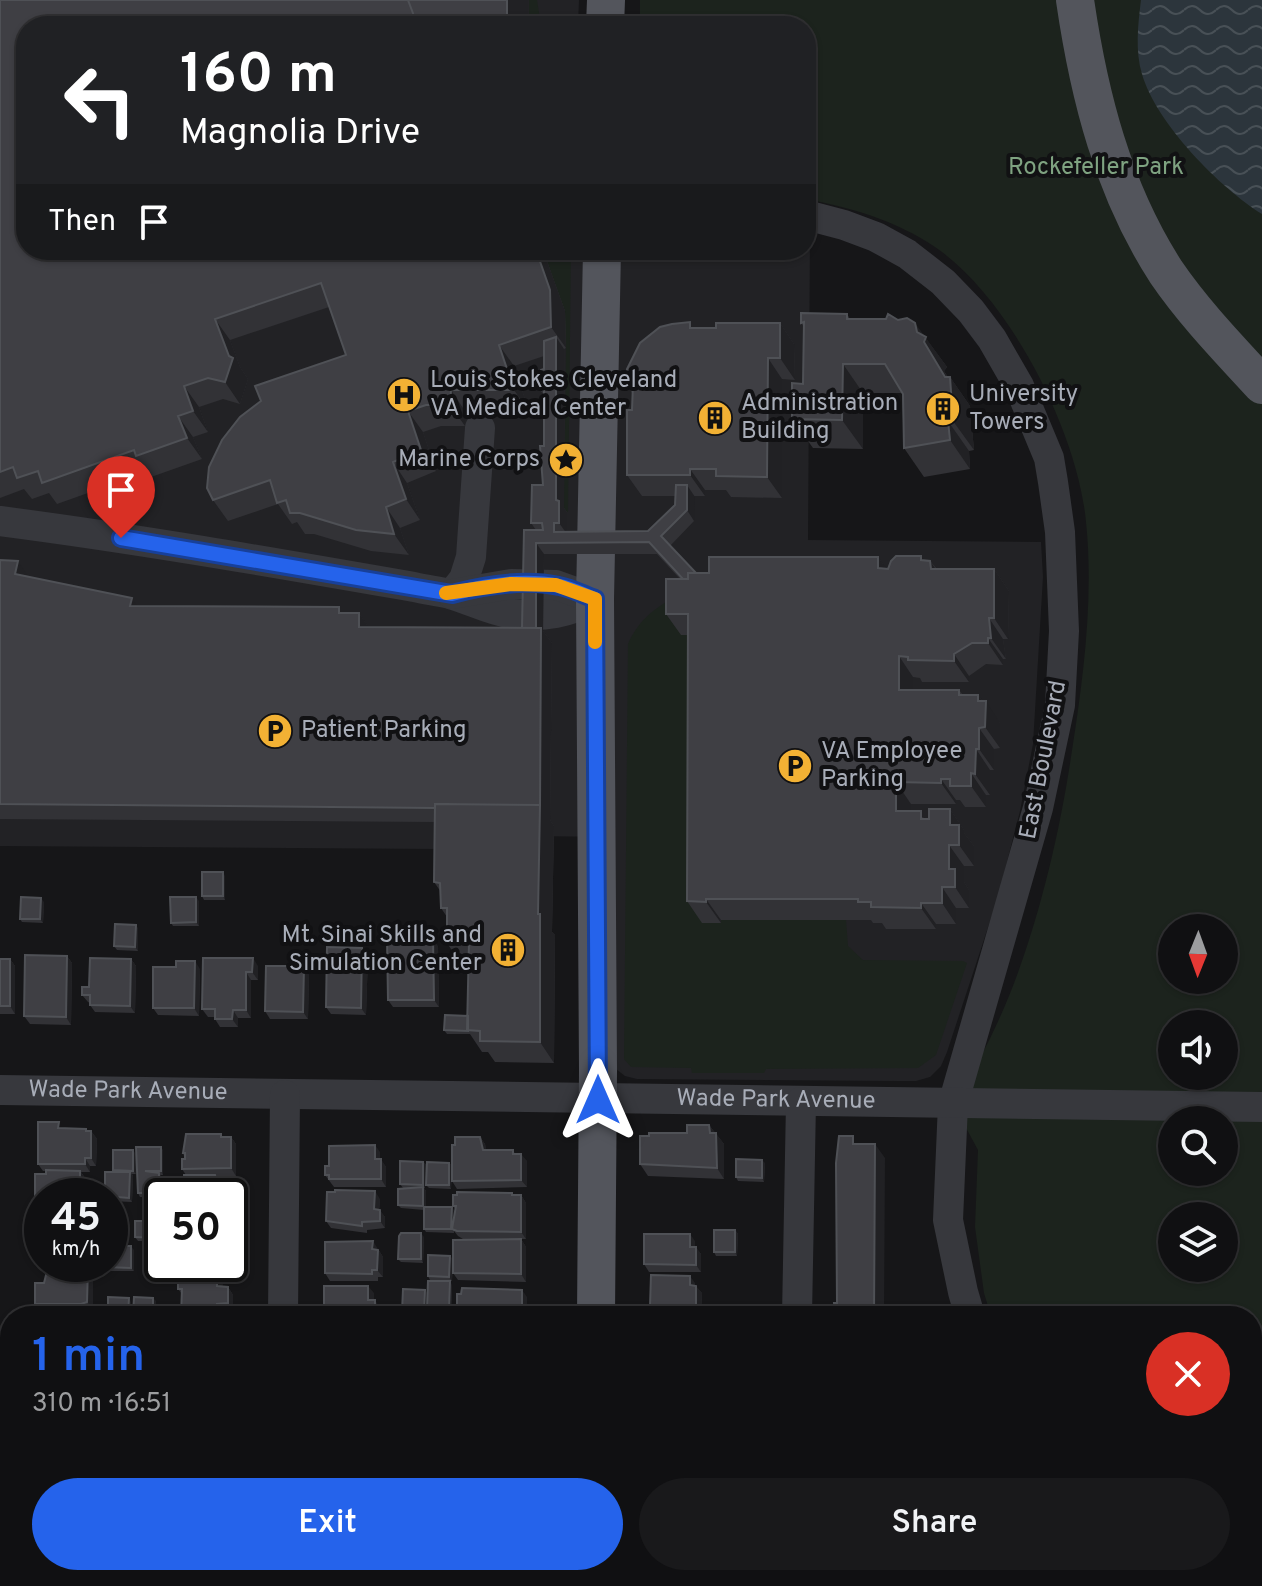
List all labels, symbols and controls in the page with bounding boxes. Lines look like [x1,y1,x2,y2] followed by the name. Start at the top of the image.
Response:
[180,42,337,112] text: 160 m
[48,48,152,152] icon: left
[180,111,420,157] text: Magnolia Drive
[1008,153,1184,183] park label: Rockefeller Park
[132,200,176,244] icon: arrive
[48,204,116,241] text: Then
[430,366,677,424] place label: Louis Stokes Cleveland VA Medical Center
[385,376,423,414] hospital icon: Louis Stokes Cleveland VA Medical Center
[969,380,1078,438] place label: University Towers
[741,389,898,447] place label: Administration Building
[924,390,962,428] building icon: University Towers
[696,399,734,437] building icon: Administration Building
[547,441,585,479] place icon: Marine Corps
[398,445,540,475] place label: Marine Corps
[87,456,155,538] pin
[99,468,143,512] icon: arrive
[1014,678,1074,842] street label: East Boulevard
[256,712,294,750] parking icon: Patient Parking
[301,716,467,746] place label: Patient Parking
[821,737,962,795] place label: VA Employee Parking
[776,747,814,785] parking icon: VA Employee Parking
[1158,914,1238,994] north arrow
[1158,914,1238,1282] map controls
[282,921,482,979] place label: Mt. Sinai Skills and Simulation Center
[489,931,527,969] building icon: Mt. Sinai Skills and Simulation Center
[1158,1010,1238,1090] button: sound
[556,1058,640,1142] position arrow
[28,1075,228,1108] street label: Wade Park Avenue
[676,1084,876,1117] street label: Wade Park Avenue
[1158,1106,1238,1186] button: search
[144,1178,248,1282] speed limit sign: 50
[51,1195,101,1245] text: 45
[1158,1202,1238,1282] button: layers
[52,1237,100,1263] text: km/h
[32,1328,145,1388] text: 1 min
[1146,1332,1230,1416] button: close
[32,1388,171,1421] text: 310 m · 16:51
[32,1478,623,1570] button: Exit
[639,1478,1230,1570] button: Share

